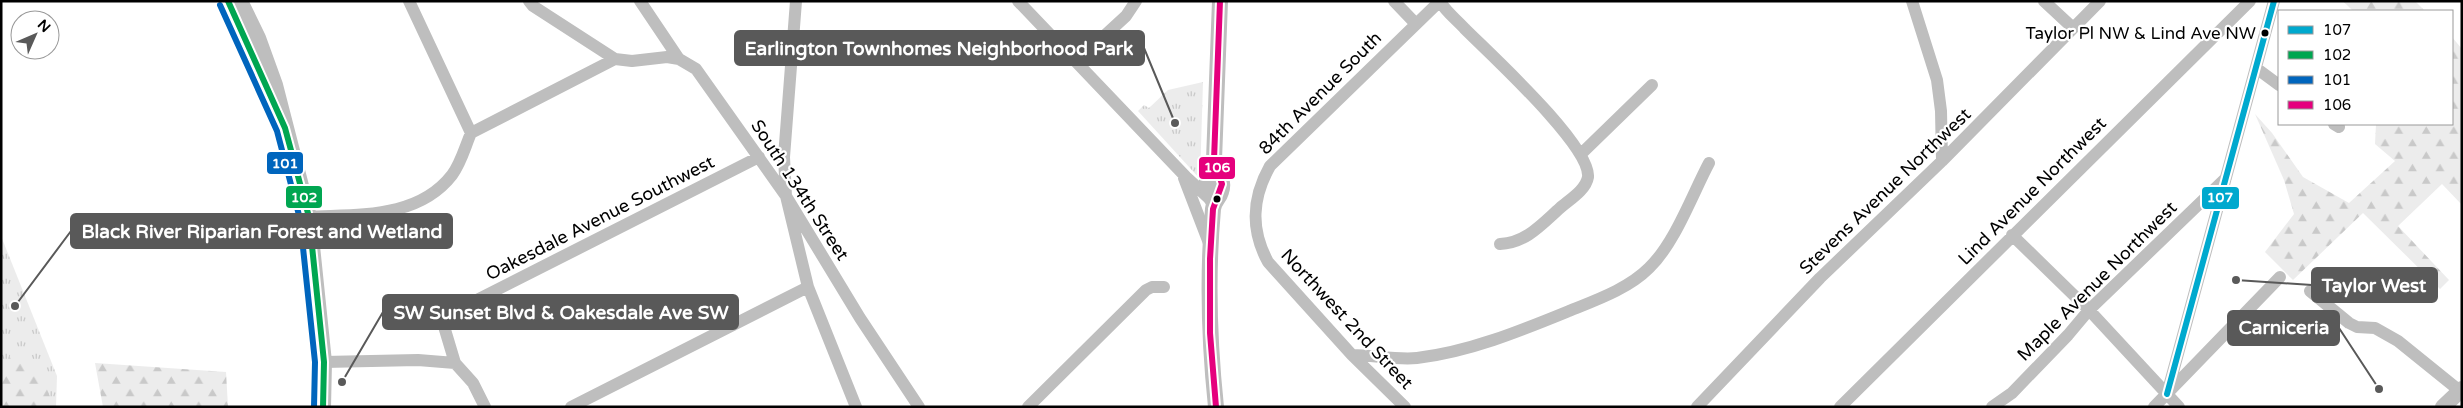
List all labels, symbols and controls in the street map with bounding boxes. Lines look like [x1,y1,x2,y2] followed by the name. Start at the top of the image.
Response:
[10,10,60,60] north arrow
[2278,10,2453,125] legend
[34,16,54,36] text: N
[2323,21,2351,39] text: 107
[2026,23,2256,44] place label: Taylor Pl NW & Lind Ave NW
[1254,27,1386,159] street label: 84th Avenue South
[2260,28,2270,38] marker: Taylor Pl NW & Lind Ave NW
[735,31,1144,65] callout: Earlington Townhomes Neighborhood Park
[745,38,1134,61] text: Earlington Townhomes Neighborhood Park
[2323,46,2351,64] text: 102
[2323,71,2351,89] text: 101
[2323,96,2351,114] text: 106
[1795,103,1975,279] street label: Stevens Avenue Northwest
[1953,112,2111,270] street label: Lind Avenue Northwest
[746,115,854,265] street label: South 134th Street
[266,151,304,175] line badge: 101
[482,151,718,285] street label: Oakesdale Avenue Southwest
[272,155,298,172] text: 101
[1198,156,1236,180] line badge: 106
[1204,159,1230,176] text: 106
[285,185,323,209] line badge: 102
[2201,186,2240,210] line badge: 107
[291,189,317,206] text: 102
[2207,189,2233,206] text: 107
[1212,194,1222,204] unlabelled marker
[2013,196,2182,365] street label: Maple Avenue Northwest
[71,214,452,248] callout: Black River Riparian Forest and Wetland
[81,221,443,244] text: Black River Riparian Forest and Wetland
[1276,244,1418,394] street label: Northwest 2nd Street
[2312,268,2437,302] callout: Taylor West
[2321,275,2427,298] text: Taylor West
[383,295,738,329] callout: SW Sunset Blvd & Oakesdale Ave SW
[393,302,729,324] text: SW Sunset Blvd & Oakesdale Ave SW
[2228,311,2339,345] callout: Carniceria
[2239,317,2329,339] text: Carniceria

